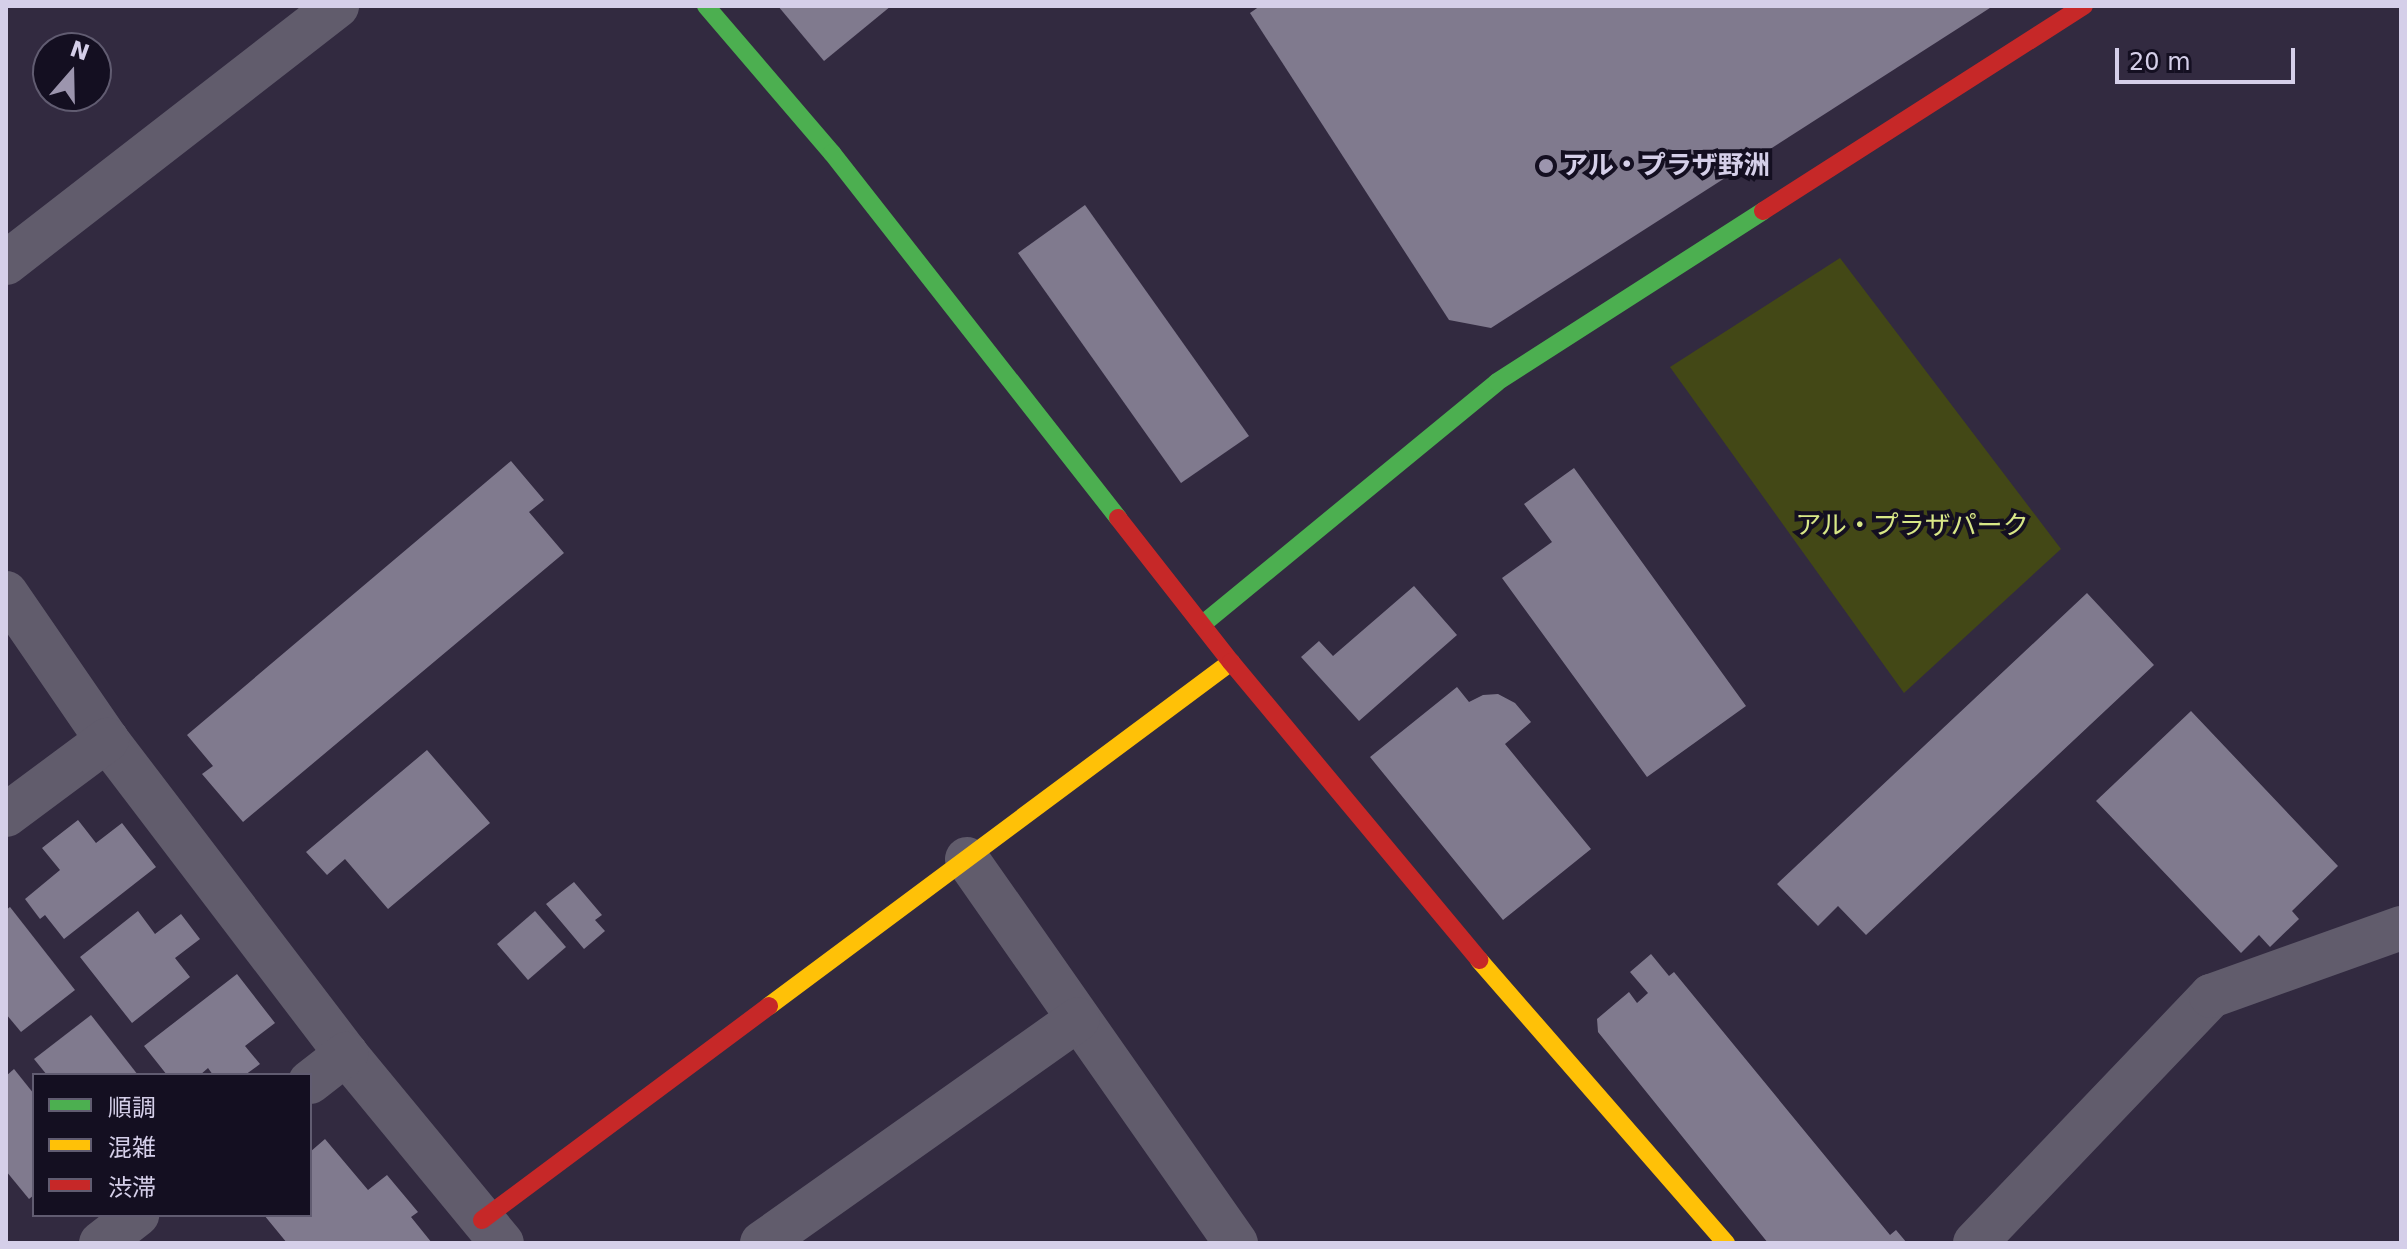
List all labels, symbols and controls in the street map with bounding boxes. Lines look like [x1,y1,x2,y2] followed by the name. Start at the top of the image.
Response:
[32,32,112,112] north arrow
[2119,32,2299,82] scale bar
[67,36,93,66] text: N
[2129,48,2191,76] text: 20 m
[1562,150,1770,182] place label: アル・プラザ野洲
[1537,157,1555,175] marker: アル・プラザ野洲
[1795,510,2029,542] park label: アル・プラザパーク
[32,1073,312,1217] legend
[108,1094,156,1122] text: 順調
[108,1134,156,1162] text: 混雑
[108,1174,156,1202] text: 渋滞

